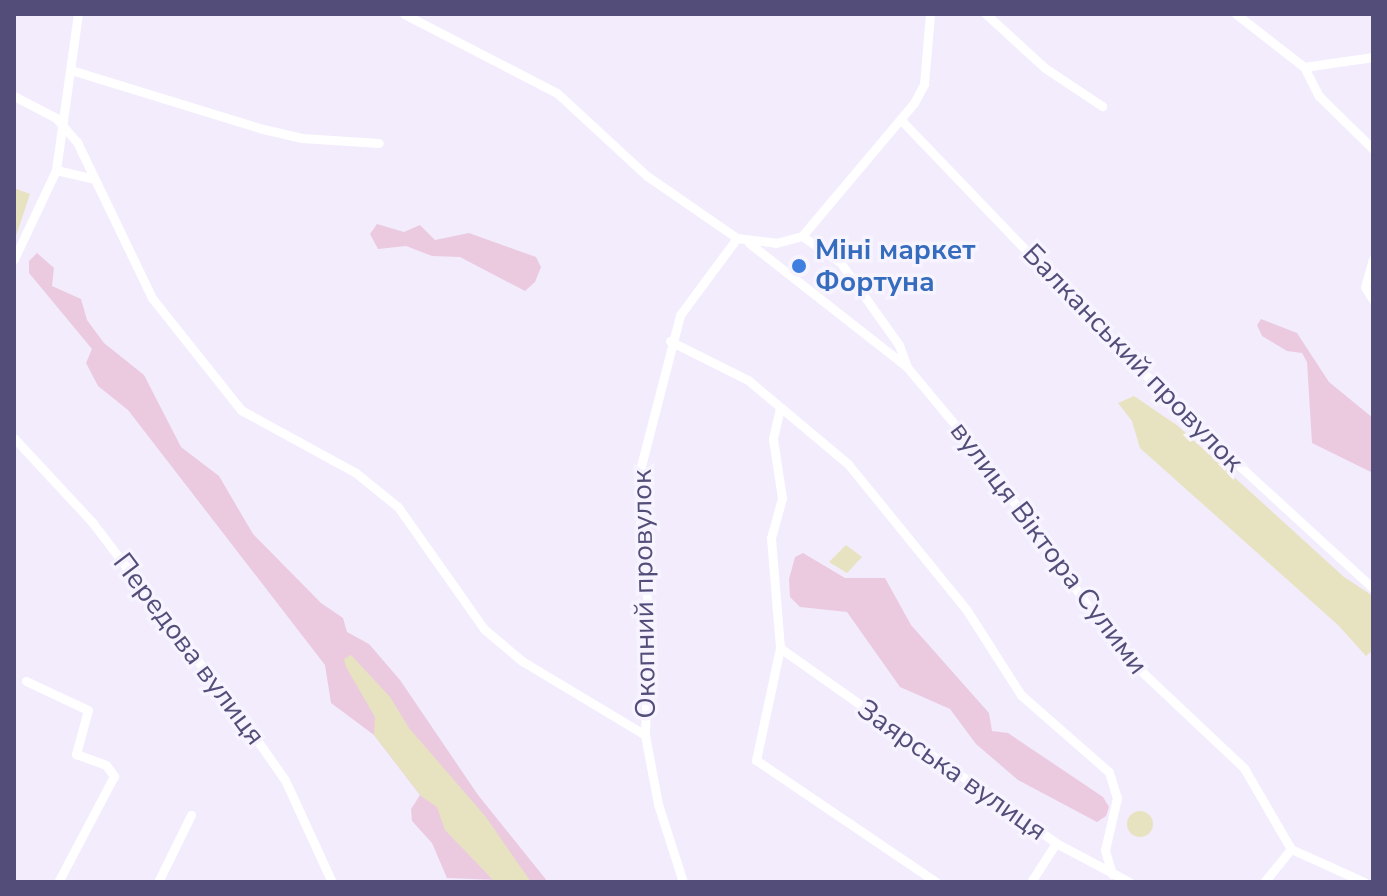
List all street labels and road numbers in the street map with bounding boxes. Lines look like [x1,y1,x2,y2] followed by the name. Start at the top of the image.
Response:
[1016,237,1250,479] street label: Балканський провулок
[943,415,1155,681] street label: вулиця Віктора Сулими
[625,469,663,719] street label: Окопний провулок
[106,546,272,752] street label: Передова вулиця
[851,692,1053,848] street label: Заярська вулиця

